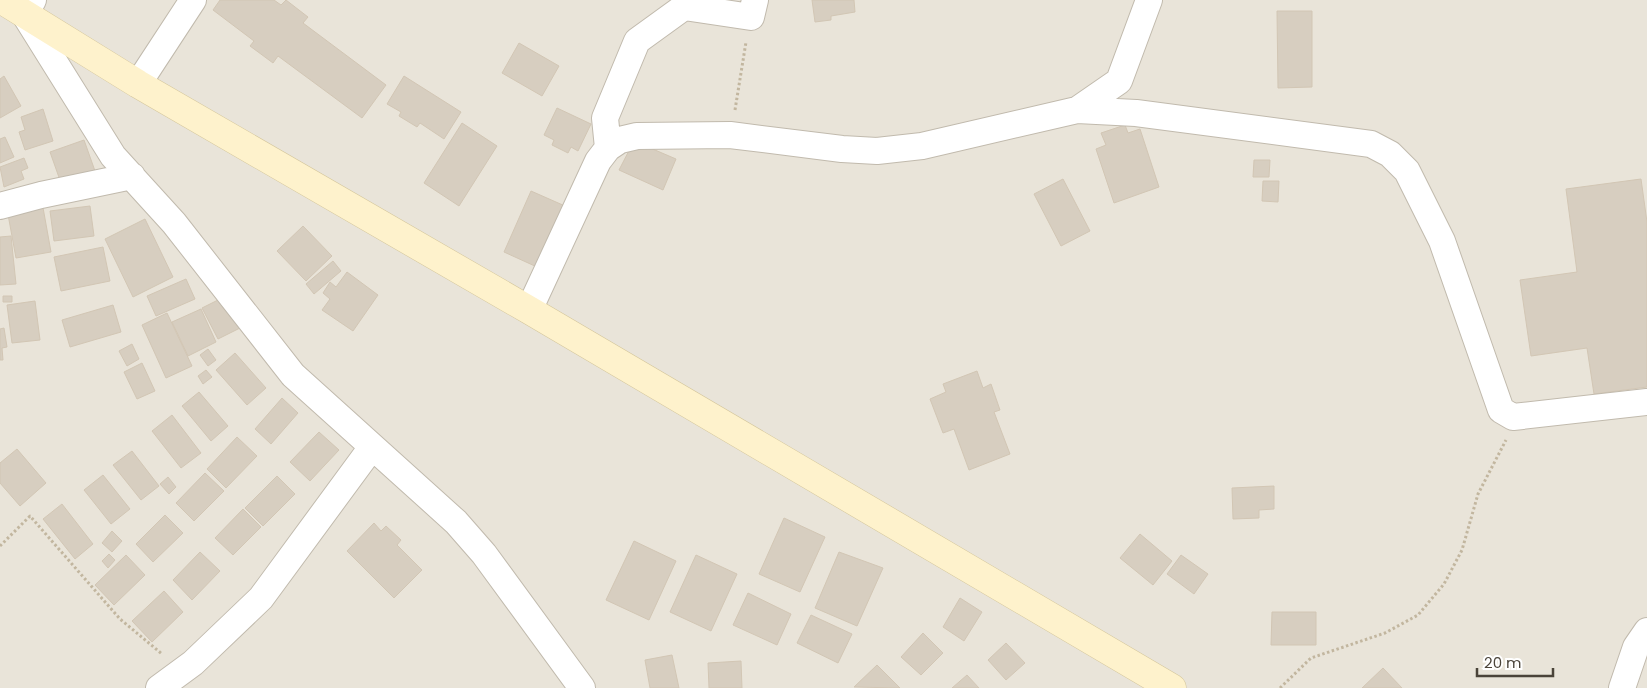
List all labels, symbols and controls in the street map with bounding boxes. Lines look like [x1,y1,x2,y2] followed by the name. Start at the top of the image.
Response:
[1477,646,1553,678] scale bar
[1484,652,1522,673] text: 20 m

